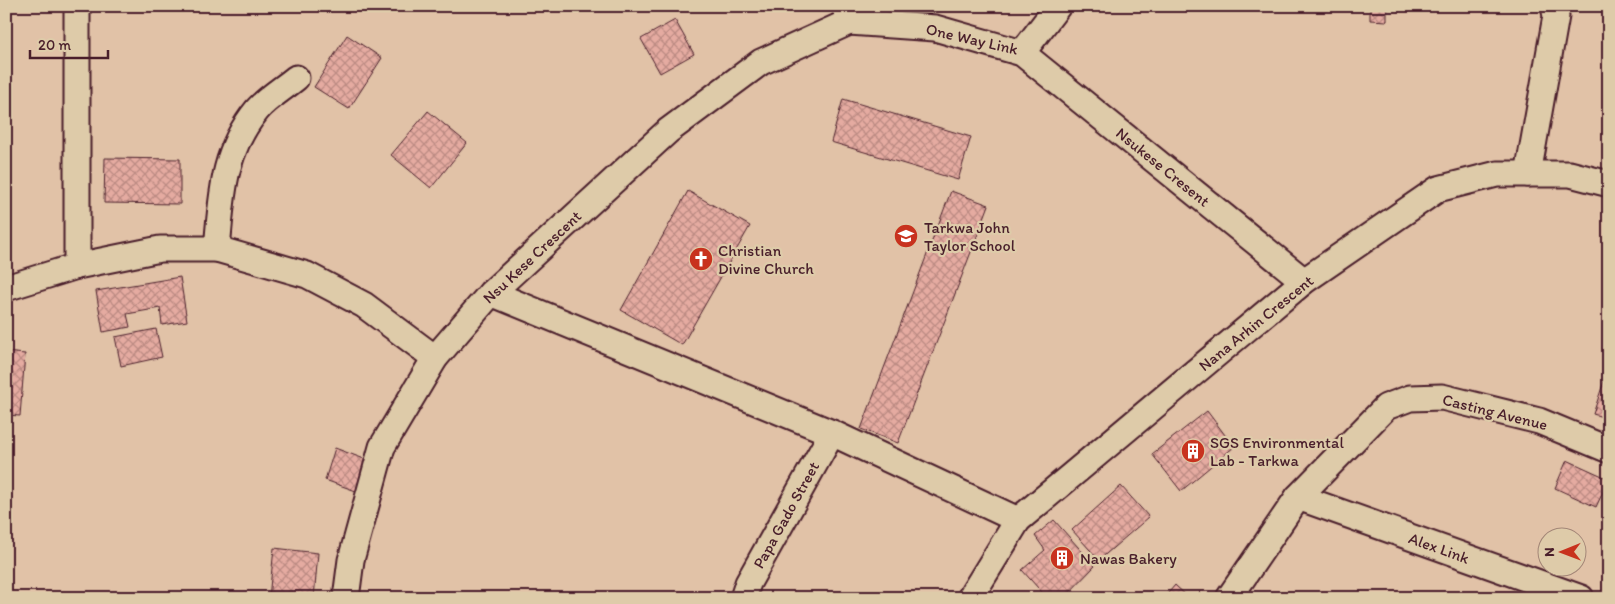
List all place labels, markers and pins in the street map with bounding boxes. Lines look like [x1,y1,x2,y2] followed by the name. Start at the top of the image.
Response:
[924,218,1016,255] place label: Tarkwa John Taylor School
[893,223,919,249] school or university icon: Tarkwa John Taylor School
[718,241,814,278] place label: Christian Divine Church
[688,246,714,272] church icon: Christian Divine Church
[1210,433,1344,470] place label: SGS Environmental Lab - Tarkwa
[1180,438,1206,464] building icon: SGS Environmental Lab - Tarkwa
[1049,545,1075,571] building icon: Nawas Bakery
[1080,549,1177,568] place label: Nawas Bakery

